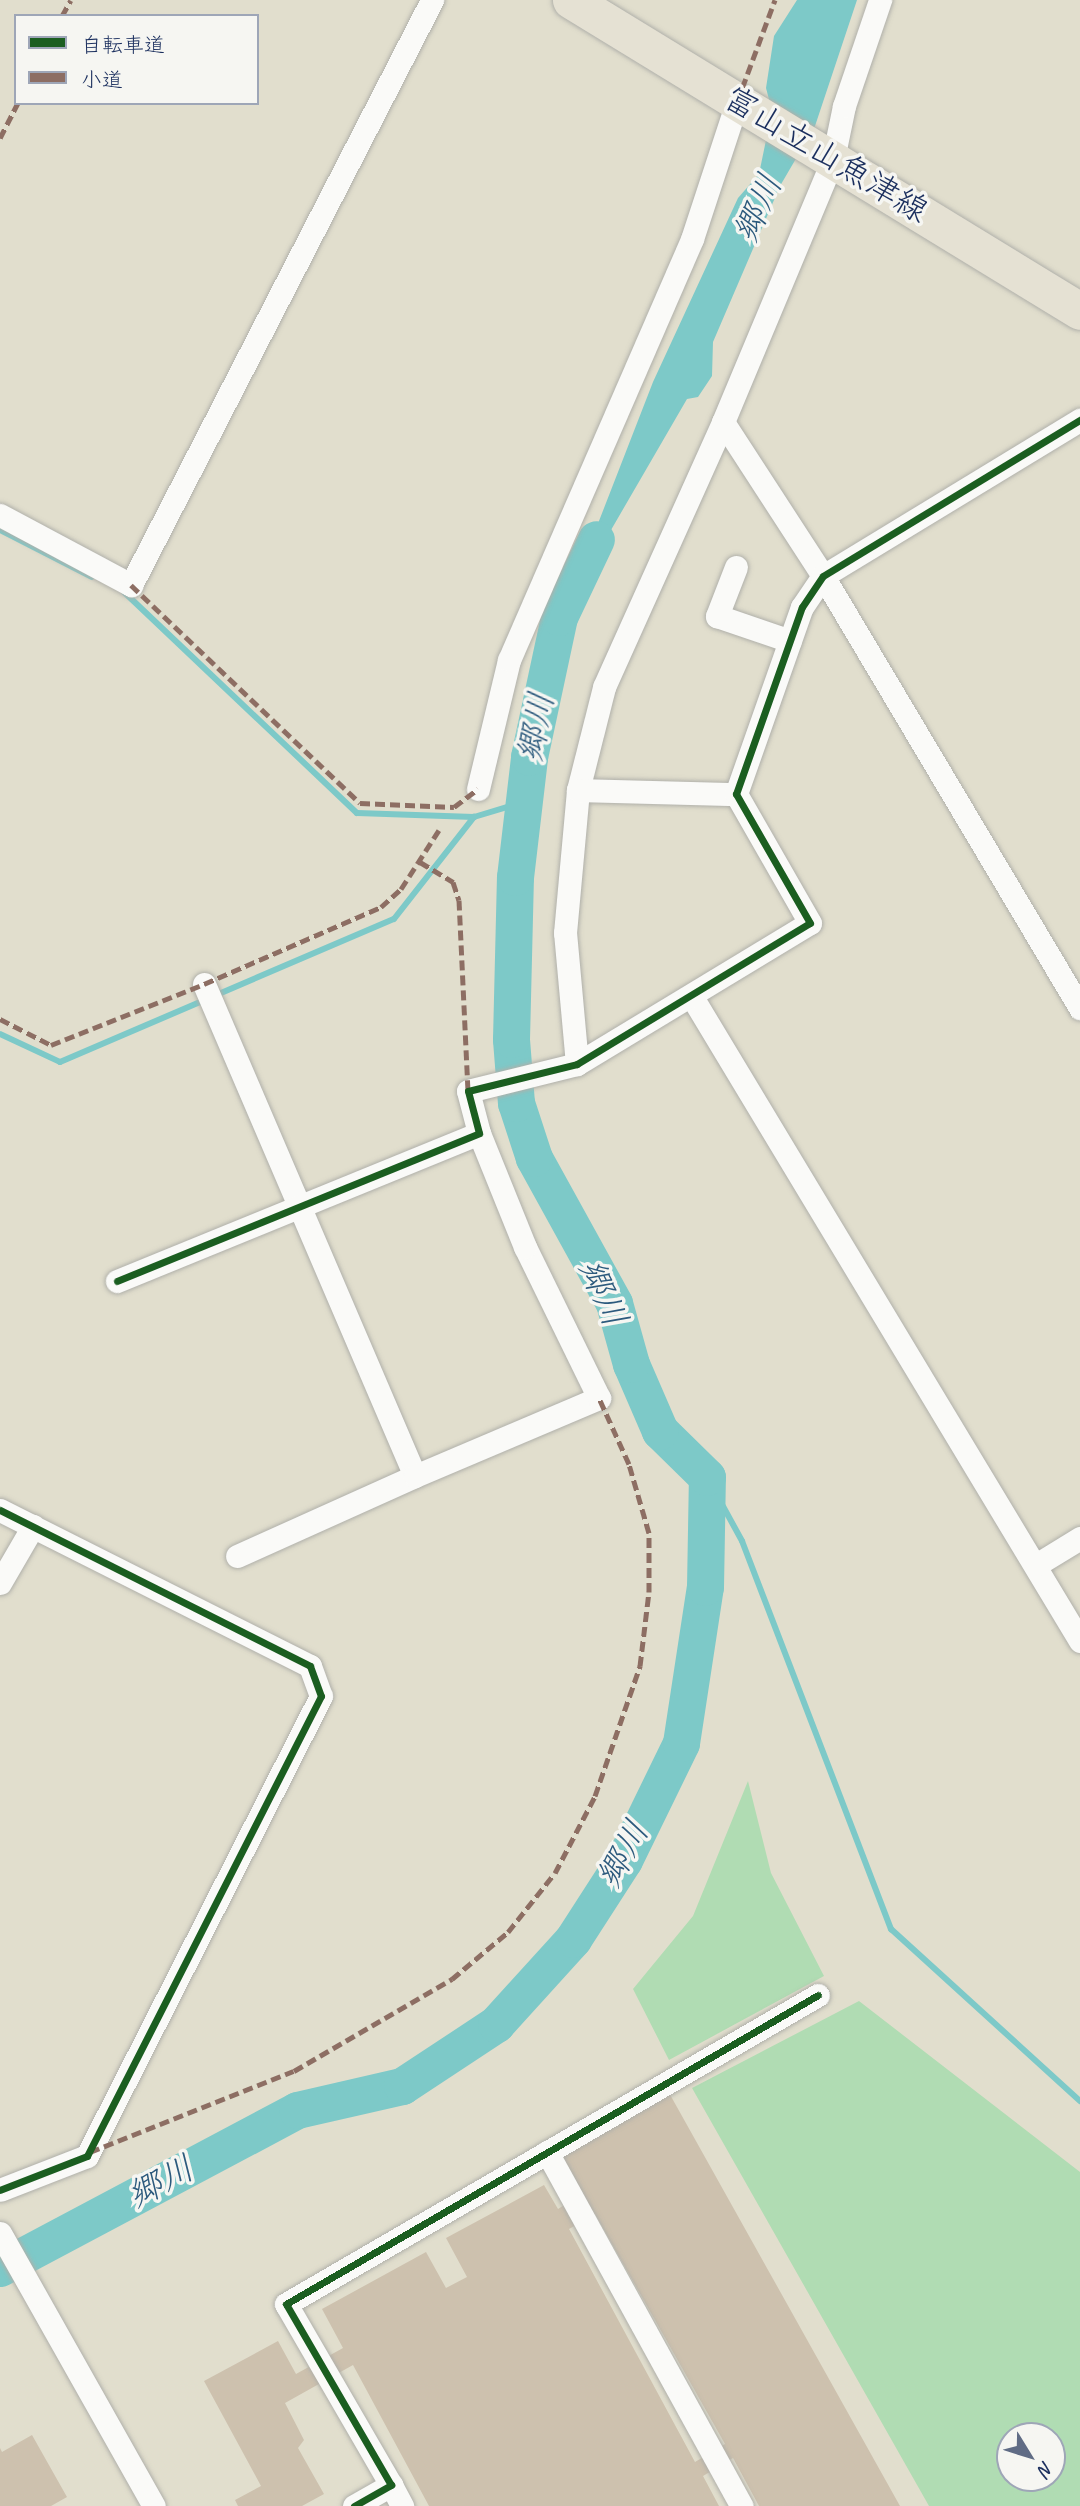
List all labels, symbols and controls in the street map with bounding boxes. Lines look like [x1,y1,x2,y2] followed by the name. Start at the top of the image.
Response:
[14,14,259,105] legend
[81,32,165,58] text: 自転車道
[81,67,123,93] text: 小道
[717,79,935,231] street label: 富山立山魚津線
[725,167,791,249] water label: 郷川
[509,689,563,765] water label: 郷川
[570,1252,636,1334] water label: 郷川
[588,1813,658,1895] water label: 郷川
[120,2147,202,2217] water label: 郷川
[996,2422,1066,2492] north arrow
[1033,2457,1059,2481] text: N

